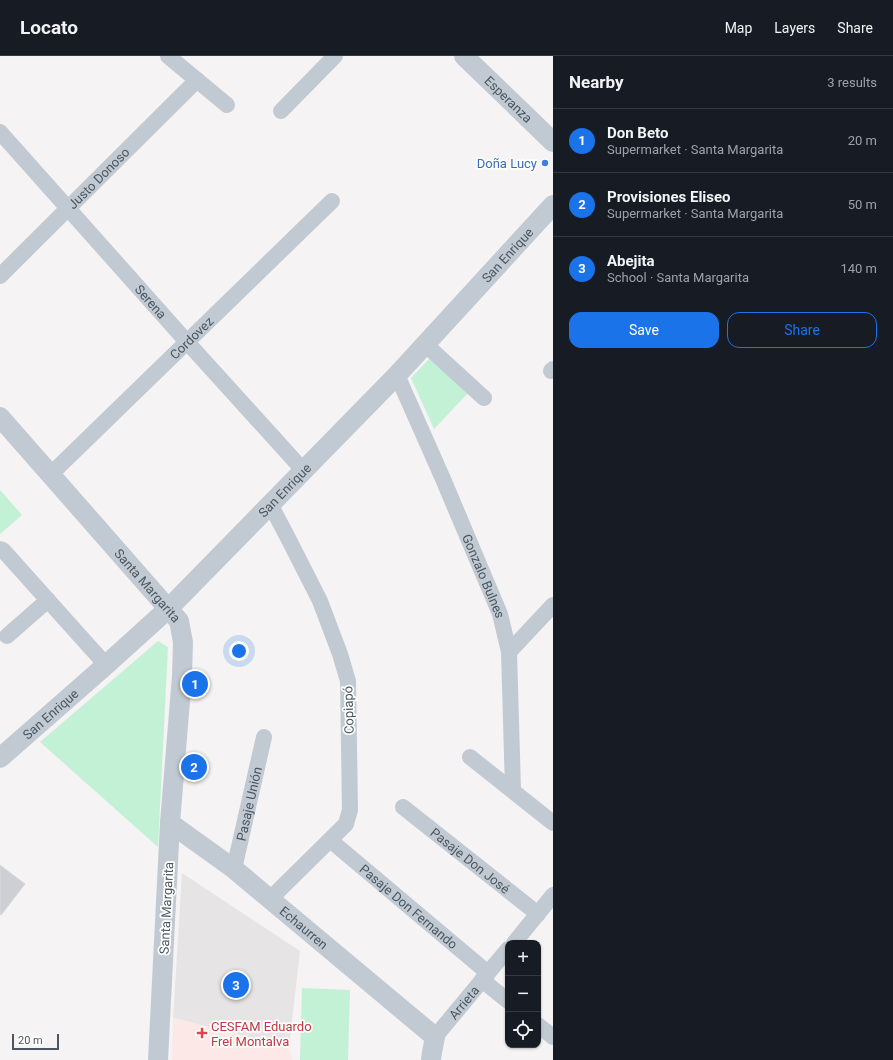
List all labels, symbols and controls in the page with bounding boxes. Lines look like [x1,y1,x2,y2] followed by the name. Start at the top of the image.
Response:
[20,16,78,39] text: Locato
[725,20,752,36] text: Map
[774,20,815,36] text: Layers
[837,20,873,36] text: Share
[569,72,624,92] text: Nearby
[481,73,535,126] street label: Esperanza
[827,75,877,90] text: 3 results
[607,124,668,142] text: Don Beto
[578,133,586,148] text: 1
[848,133,877,148] text: 20 m
[607,142,783,157] text: Supermarket · Santa Margarita
[65,145,133,212] street label: Justo Donoso
[477,156,537,171] place label: Doña Lucy
[540,158,550,168] marker: Doña Lucy
[607,188,731,206] text: Provisiones Eliseo
[578,197,586,212] text: 2
[848,197,877,212] text: 50 m
[607,206,783,221] text: Supermarket · Santa Margarita
[479,225,536,286] street label: San Enrique
[607,252,655,270] text: Abejita
[578,261,586,276] text: 3
[840,261,877,276] text: 140 m
[607,270,749,285] text: School · Santa Margarita
[132,282,170,322] street label: Serena
[569,312,719,348] button: Save
[727,312,877,348] button: Share
[167,313,217,362] street label: Cordovez
[255,460,314,520] street label: San Enrique
[459,532,508,620] street label: Gonzalo Bulnes
[111,546,184,625] street label: Santa Margarita
[229,641,249,661] your location
[182,669,208,699] pin: 1
[20,686,82,743] street label: San Enrique
[340,686,357,734] street label: Copiapó
[181,752,207,782] pin: 2
[234,765,265,842] street label: Pasaje Unión
[427,825,513,897] street label: Pasaje Don José
[157,861,176,955] street label: Santa Margarita
[357,861,460,952] street label: Pasaje Don Fernando
[276,903,331,952] street label: Echaurren
[505,940,541,1048] map controls
[505,940,541,976] button: +
[223,970,249,1000] pin: 3
[505,976,541,1012] button: −
[446,983,482,1022] street label: Arrieta
[505,1012,541,1048] button: locate
[211,1019,312,1049] place label: CESFAM Eduardo Frei Montalva
[196,1027,208,1039] marker: CESFAM Eduardo Frei Montalva
[12,1032,59,1051] scale bar
[18,1034,43,1047] text: 20 m

